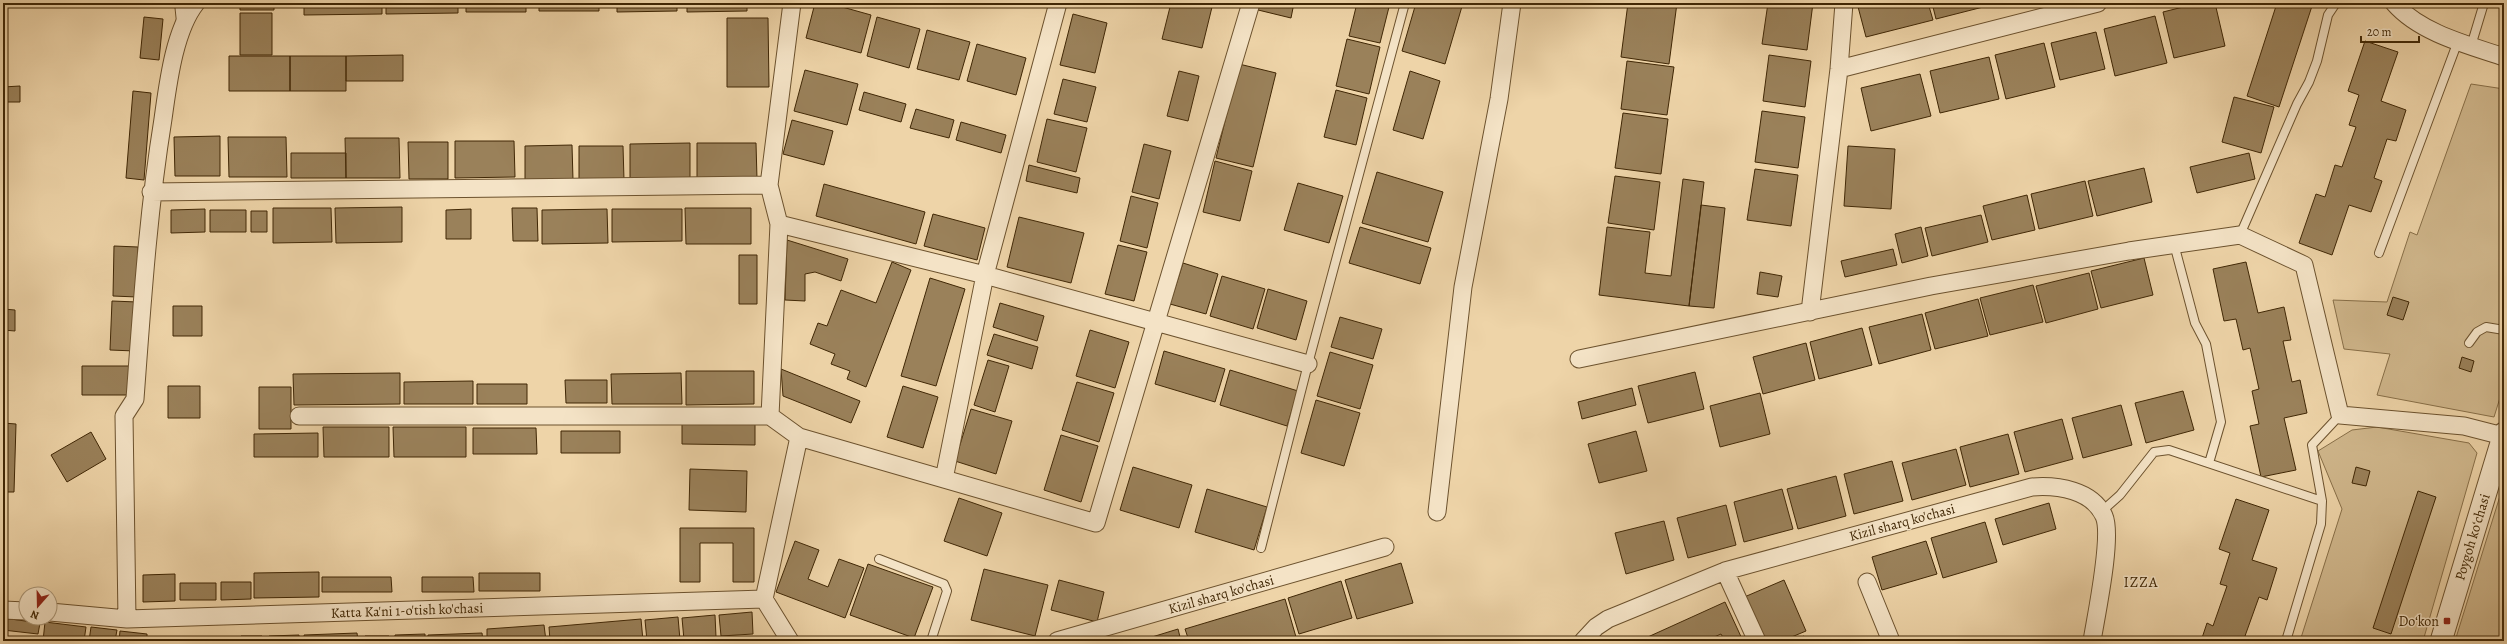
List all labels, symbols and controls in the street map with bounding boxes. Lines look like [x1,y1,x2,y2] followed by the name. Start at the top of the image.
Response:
[2361,18,2419,44] scale bar
[2367,24,2391,40] text: 20 m
[2450,491,2495,583] street label: Poygoh koʻchasi
[1847,499,1957,546] street label: Kizil sharq ko'chasi
[1166,570,1276,619] street label: Kizil sharq ko'chasi
[2123,572,2159,592] district label: IZZA
[18,586,58,626] north arrow
[330,598,484,623] street label: Katta Ka'ni 1-o'tish ko'chasi
[28,607,41,623] text: N
[2398,612,2439,631] place label: Doʻkon
[2442,616,2452,626] marker: Doʻkon

